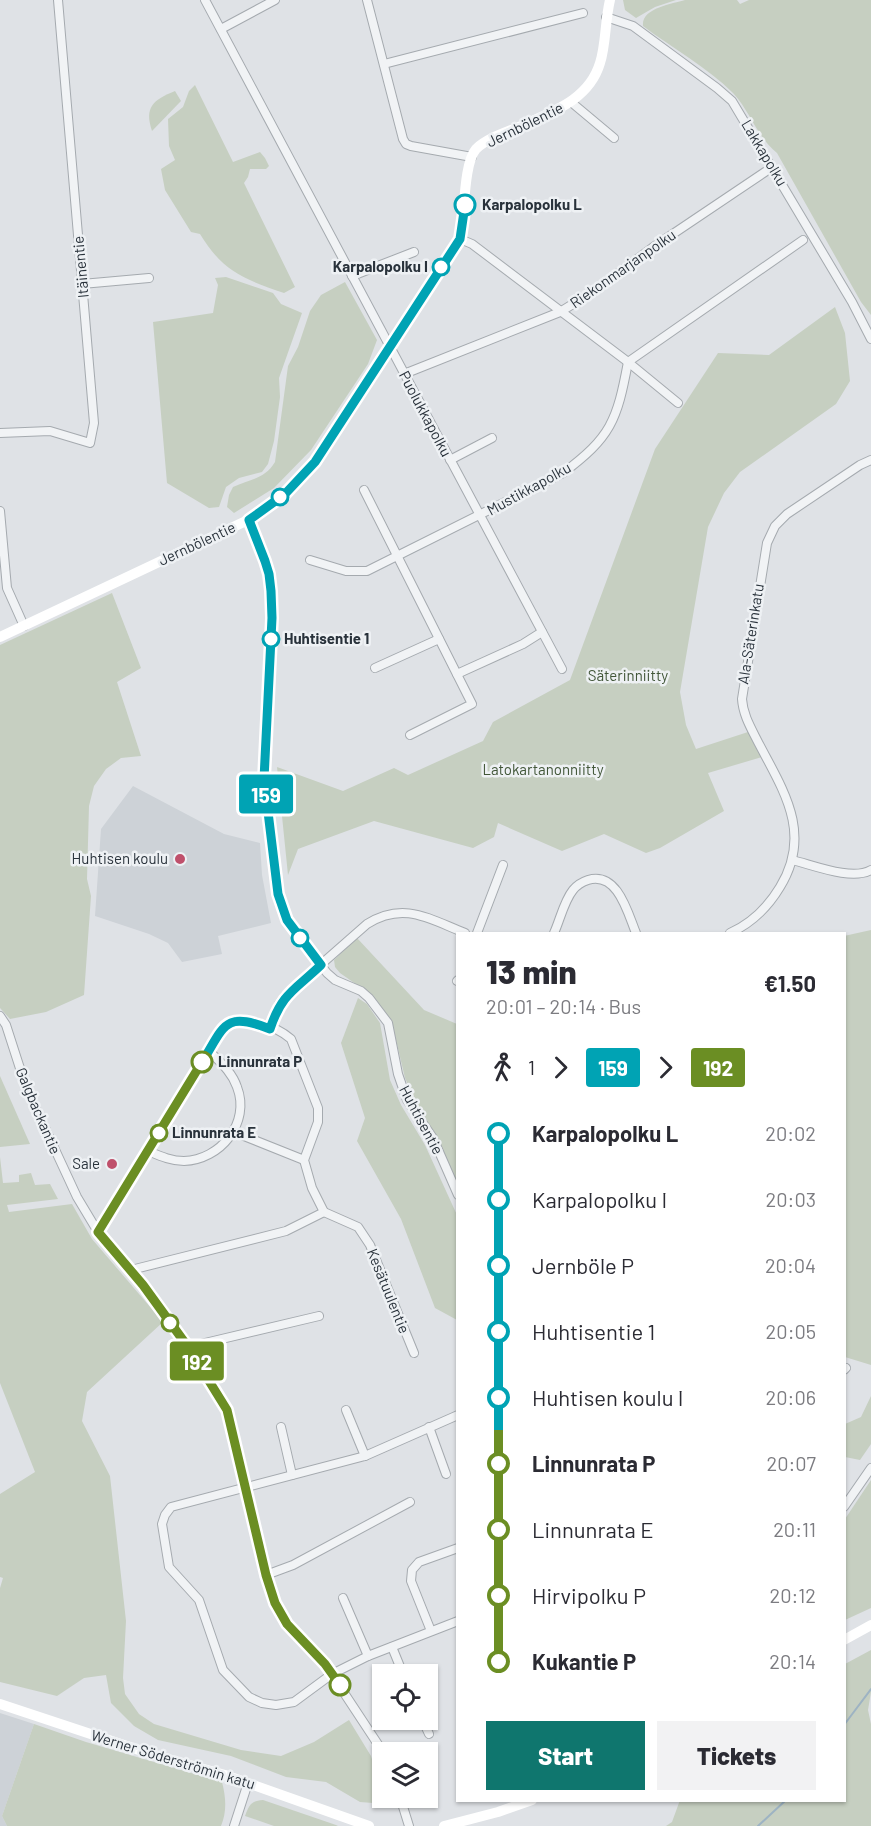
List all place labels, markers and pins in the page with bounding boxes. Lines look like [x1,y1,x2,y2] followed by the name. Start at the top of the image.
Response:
[454,194,476,216] marker: Karpalopolku L
[482,195,582,213] place label: Karpalopolku L
[333,257,428,275] place label: Karpalopolku I
[432,258,450,276] marker: Karpalopolku I
[271,488,289,506] unlabelled marker
[284,629,369,647] place label: Huhtisentie 1
[262,630,280,648] marker: Huhtisentie 1
[72,849,168,867] place label: Huhtisen koulu
[173,852,187,866] marker: Huhtisen koulu
[291,929,309,947] unlabelled marker
[191,1051,213,1073] marker: Linnunrata P
[218,1052,302,1070] place label: Linnunrata P
[172,1123,256,1141] place label: Linnunrata E
[150,1124,168,1142] marker: Linnunrata E
[72,1154,100,1172] place label: Sale
[105,1157,119,1171] marker: Sale
[161,1314,179,1332] unlabelled marker
[329,1674,351,1696] unlabelled marker

